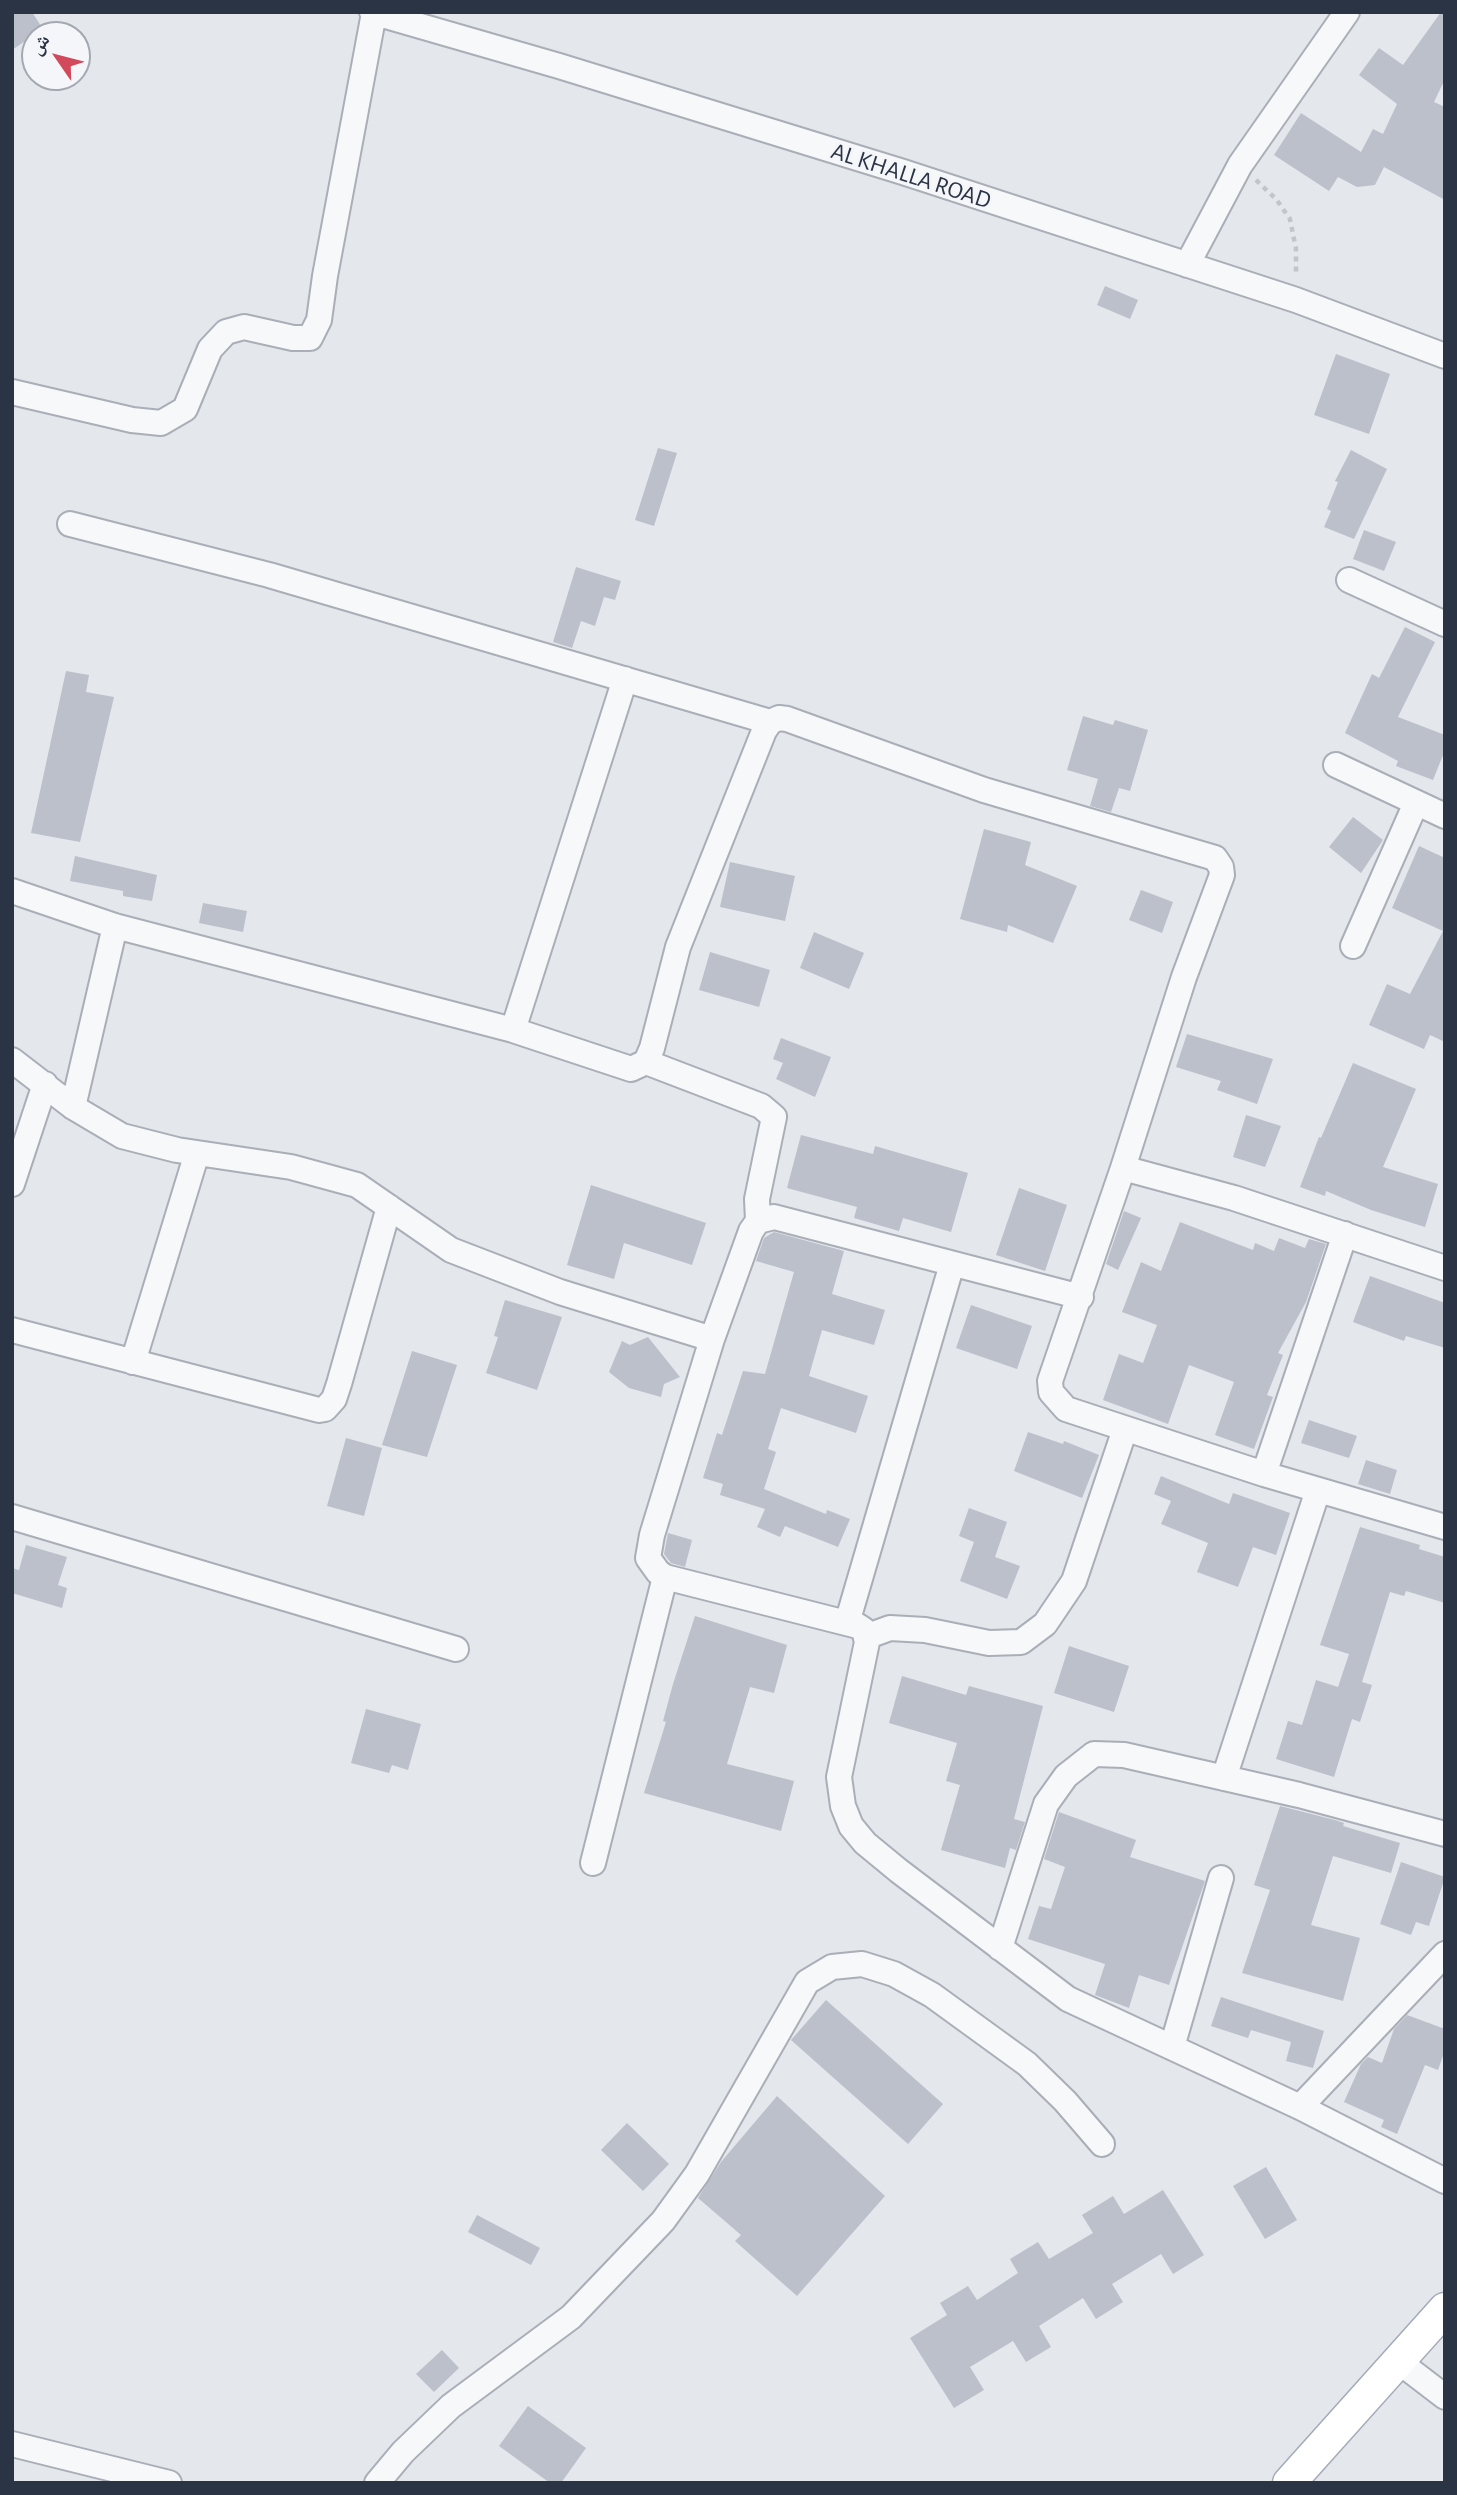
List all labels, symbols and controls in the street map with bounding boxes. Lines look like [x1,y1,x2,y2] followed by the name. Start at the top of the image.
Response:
[21,21,91,91] north arrow
[26,31,54,59] text: ش
[827,137,995,215] street label: AL KHALLA ROAD

